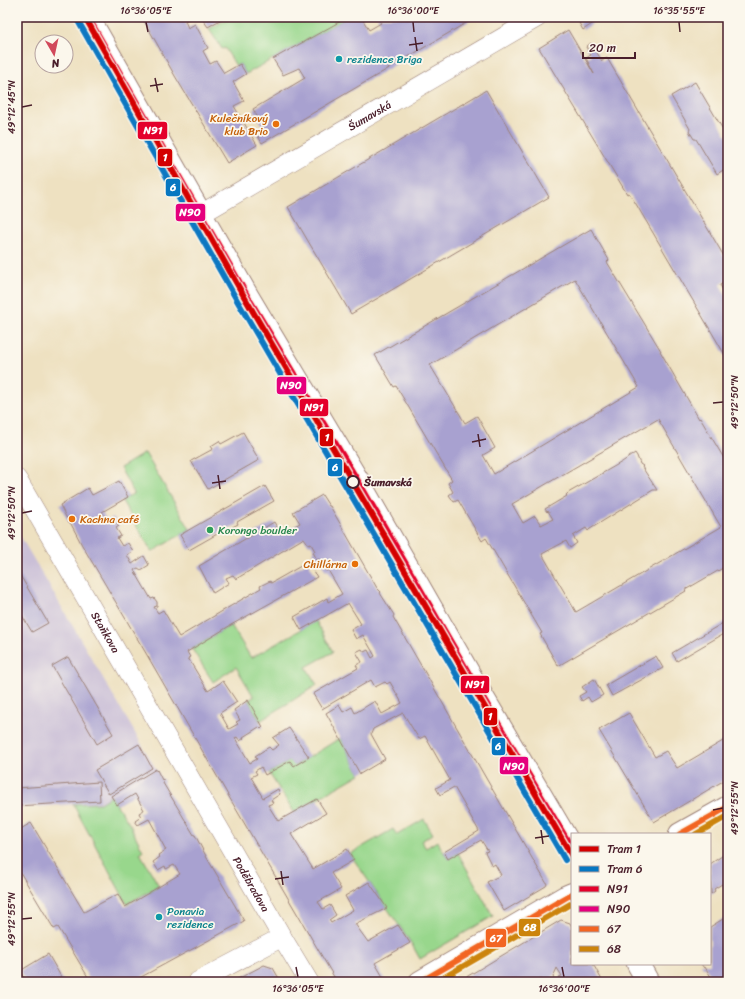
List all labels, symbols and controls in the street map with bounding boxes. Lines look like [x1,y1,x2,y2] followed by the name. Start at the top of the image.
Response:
[120,2,173,20] text: 16°36'05"E
[387,2,440,20] text: 16°36'00"E
[653,2,706,20] text: 16°35'55"E
[34,34,74,74] north arrow
[583,34,635,60] scale bar
[589,37,616,59] text: 20 m
[347,50,422,69] place label: rezidence Briga
[50,53,62,73] text: N
[334,54,344,64] marker: rezidence Briga
[3,80,21,134] text: 49°12'45"N
[344,96,395,136] street label: Šumavská
[210,109,269,141] place label: Kulečníkový klub Brio
[271,119,281,129] marker: Kulečníkový klub Brio
[137,121,168,140] line badge: N91
[142,121,163,140] text: N91
[157,148,173,167] line badge: 1
[163,148,168,167] text: 1
[165,178,181,197] line badge: 6
[169,178,176,197] text: 6
[175,203,206,222] line badge: N90
[178,203,201,222] text: N90
[726,375,744,429] text: 49°12'50"N
[276,376,307,395] line badge: N90
[279,376,302,395] text: N90
[299,398,329,417] line badge: N91
[303,398,324,417] text: N91
[319,428,334,447] line badge: 1
[325,428,330,447] text: 1
[327,458,343,477] line badge: 6
[331,458,338,477] text: 6
[363,473,412,492] place label: Šumavská
[346,475,360,489] marker: Šumavská
[3,486,21,540] text: 49°12'50"N
[80,510,140,529] place label: Kachna café
[67,514,77,524] marker: Kachna café
[218,521,298,540] place label: Korongo boulder
[205,525,215,535] marker: Korongo boulder
[304,555,347,574] place label: Chillárna
[350,559,360,569] marker: Chillárna
[86,608,125,657] street label: Staňkova
[460,675,490,694] line badge: N91
[464,675,485,694] text: N91
[483,707,498,726] line badge: 1
[488,707,493,726] text: 1
[491,737,506,756] line badge: 6
[494,737,501,756] text: 6
[499,756,529,775] line badge: N90
[502,757,525,776] text: N90
[726,781,744,835] text: 49°12'55"N
[571,833,711,965] legend
[607,838,641,860] text: Tram 1
[227,853,275,916] street label: Poděbradova
[607,858,643,880] text: Tram 6
[607,878,628,900] text: N91
[3,892,21,946] text: 49°12'55"N
[607,898,631,920] text: N90
[167,902,214,934] place label: Ponavia rezidence
[154,912,164,922] marker: Ponavia rezidence
[518,918,541,937] line badge: 68
[523,918,537,937] text: 68
[607,918,622,940] text: 67
[485,928,507,948] line badge: 67
[489,929,504,948] text: 67
[607,938,621,960] text: 68
[272,980,325,998] text: 16°36'05"E
[538,980,591,998] text: 16°36'00"E

